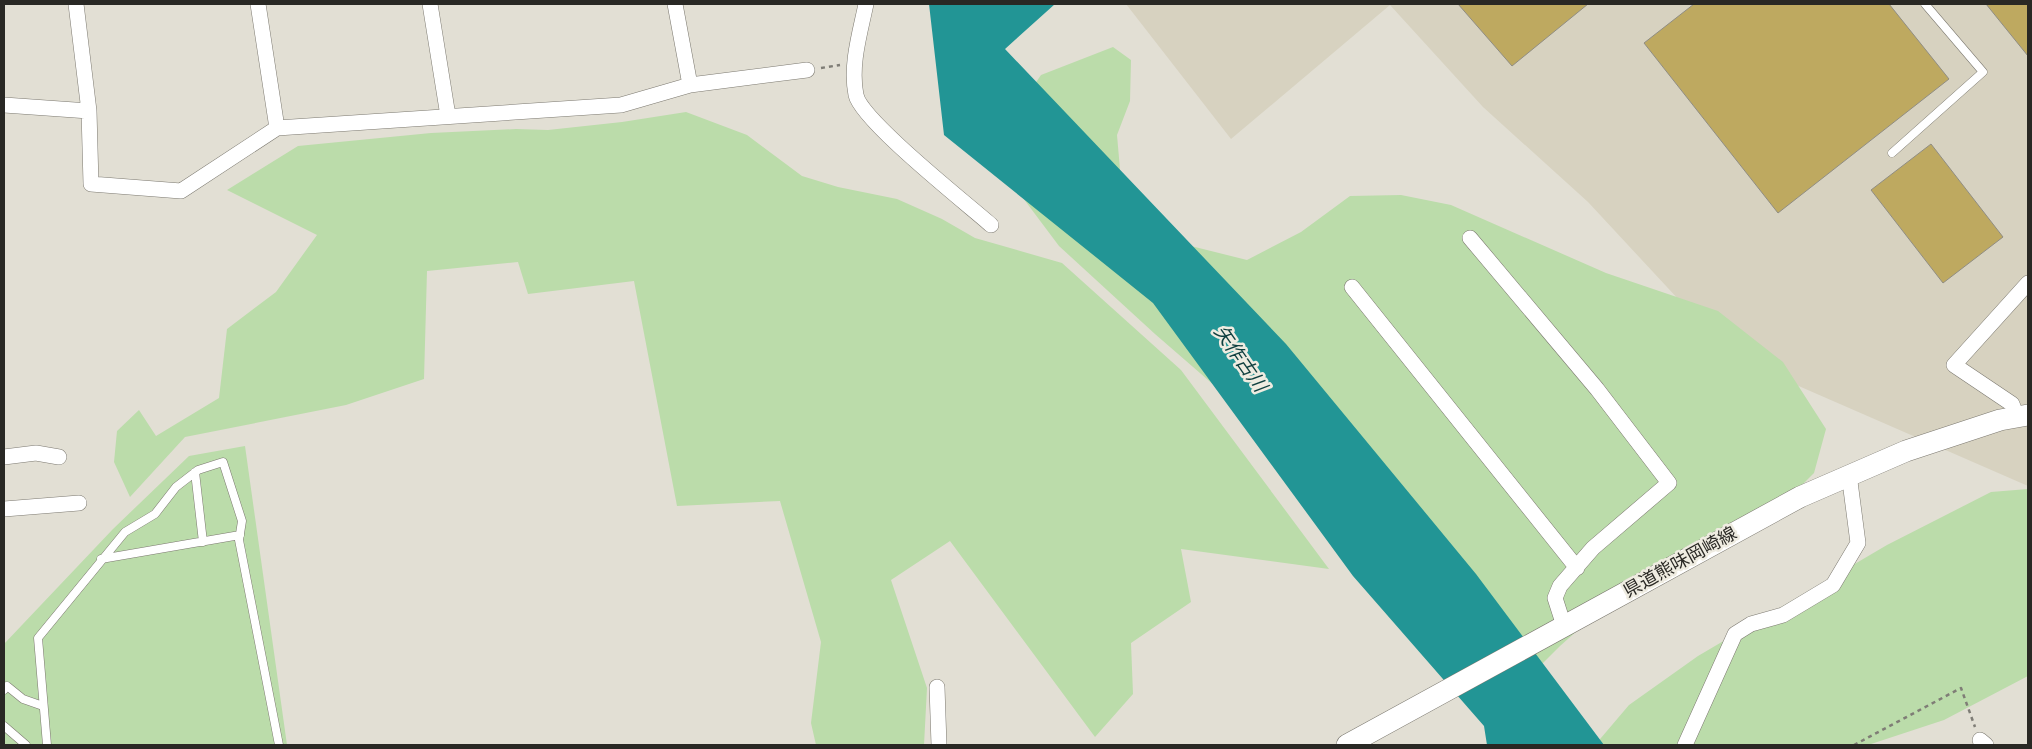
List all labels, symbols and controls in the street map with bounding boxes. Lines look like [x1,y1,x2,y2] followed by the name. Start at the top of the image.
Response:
[1208,319,1275,399] water label: 矢作古川
[1619,520,1741,604] street label: 県道熊味岡崎線

